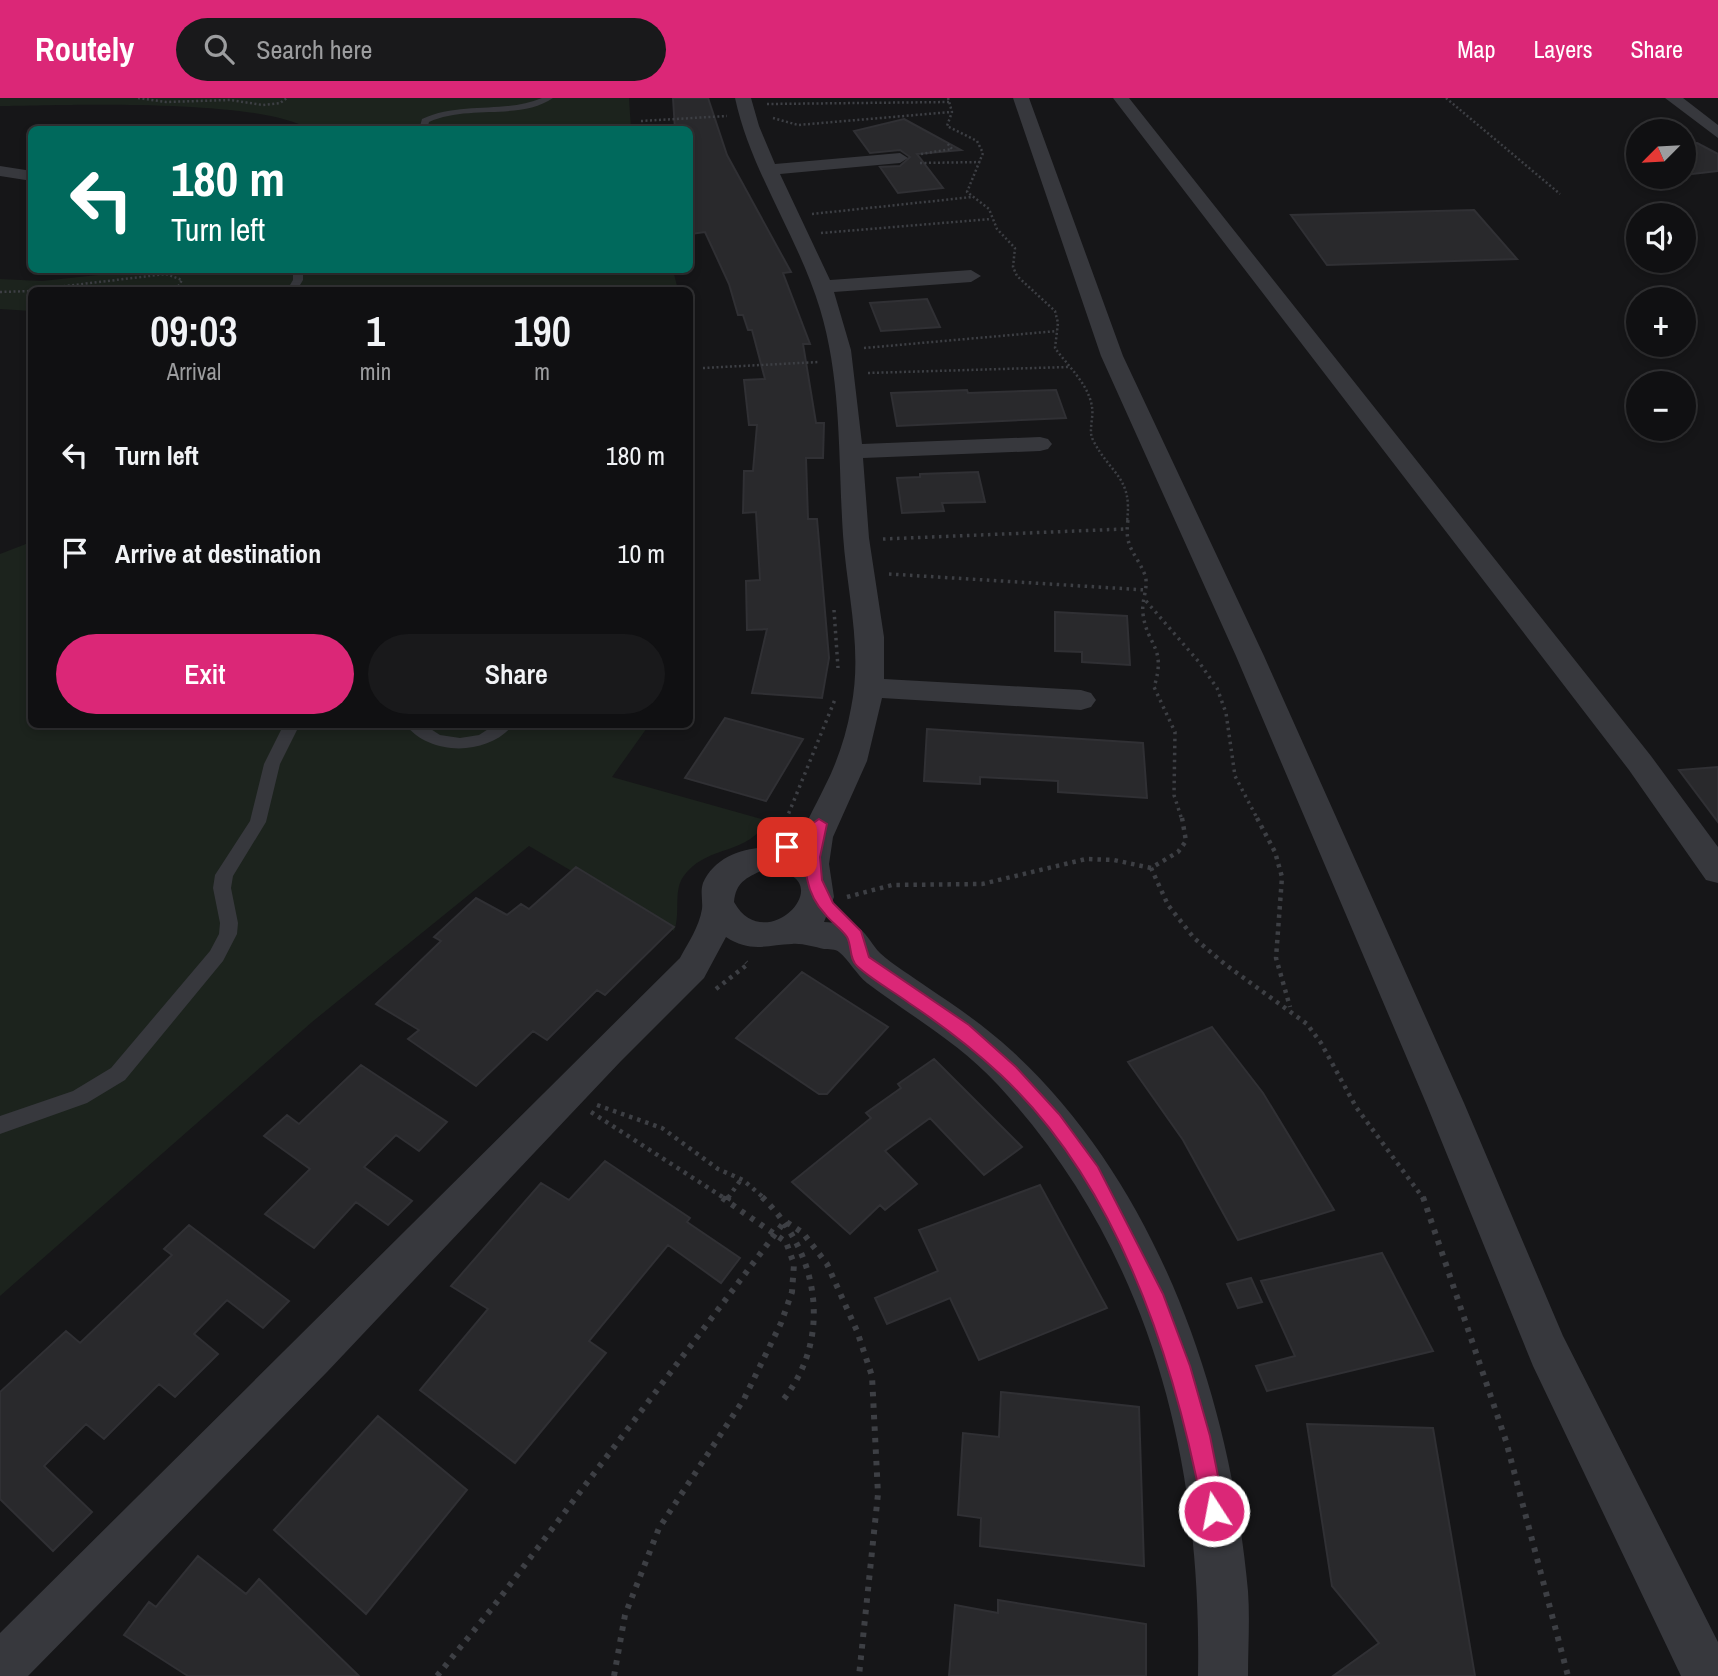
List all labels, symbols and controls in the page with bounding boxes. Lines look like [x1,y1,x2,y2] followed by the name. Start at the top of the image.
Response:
[176,18,666,81] search box
[35,27,134,71] text: Routely
[200,30,238,68] icon: search
[256,32,372,67] text: Search here
[1457,33,1495,65] text: Map
[1533,33,1592,65] text: Layers
[1630,33,1683,65] text: Share
[1626,119,1696,189] north arrow
[1626,119,1696,441] map controls
[171,145,285,211] text: 180 m
[56,154,147,245] icon: left
[1626,203,1696,273] button: sound
[171,208,265,251] text: Turn left
[1626,287,1696,357] button: +
[150,303,238,359] text: 09:03
[366,303,385,359] text: 1
[513,303,571,359] text: 190
[167,356,221,387] text: Arrival
[360,356,391,387] text: min
[534,356,550,387] text: m
[1626,371,1696,441] button: −
[56,436,94,474] icon: left
[115,438,199,473] text: Turn left
[606,438,665,473] text: 180 m
[56,534,94,572] icon: arrive
[115,536,321,571] text: Arrive at destination
[618,536,665,571] text: 10 m
[56,634,354,714] button: Exit
[368,634,665,714] button: Share
[757,817,817,877] pin
[768,828,806,866] icon: arrive
[1177,1474,1251,1548] position arrow

